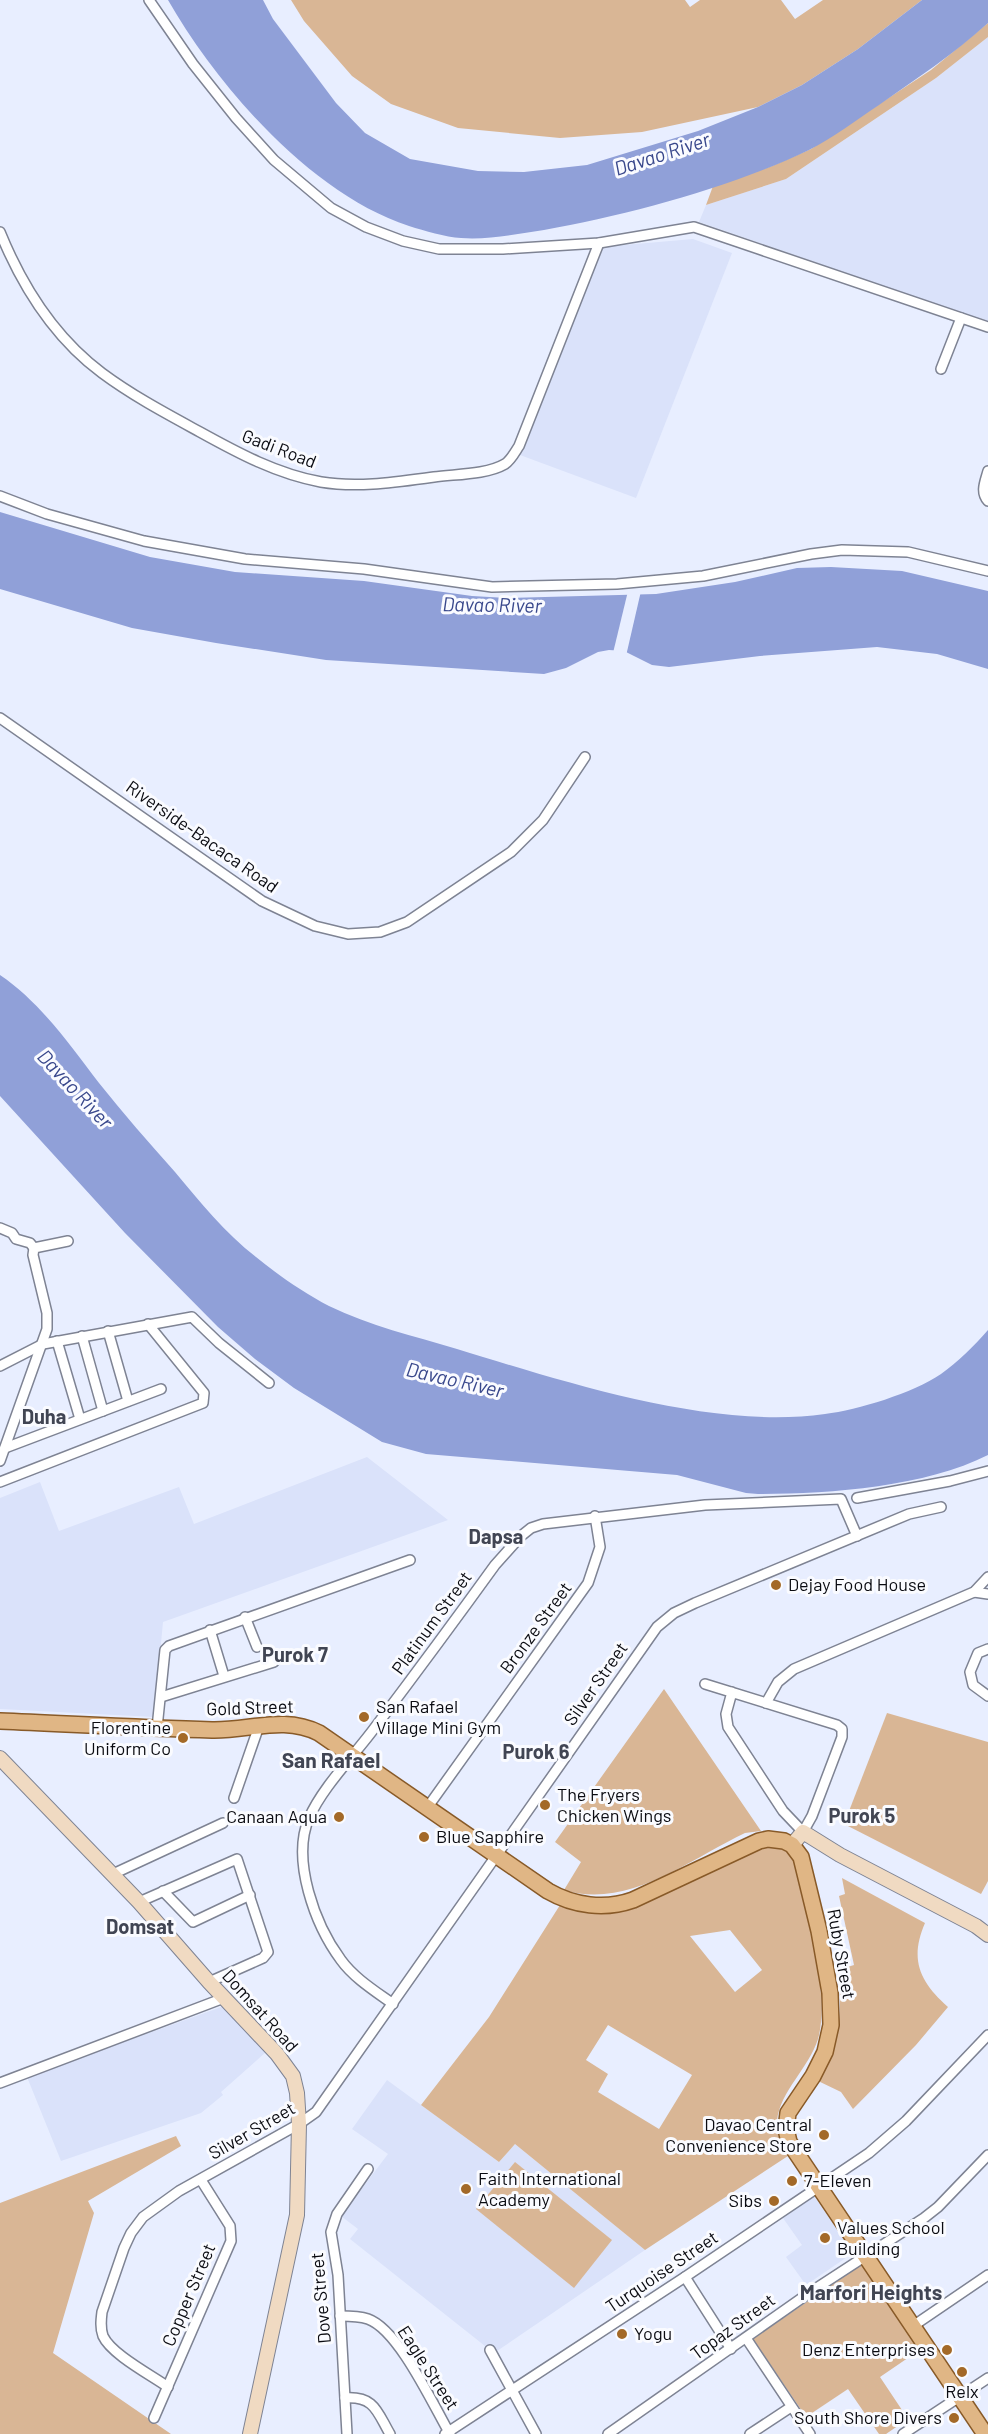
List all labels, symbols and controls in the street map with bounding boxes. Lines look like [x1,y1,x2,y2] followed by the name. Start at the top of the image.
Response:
[611,126,713,180] water label: Davao River
[239,424,320,472] street label: Gadi Road
[442,591,543,617] water label: Davao River
[122,775,283,897] street label: Riverside-Bacaca Road
[33,1044,119,1133] water label: Davao River
[404,1356,507,1402] water label: Davao River
[22,1404,66,1428] district label: Duha
[469,1524,523,1548] district label: Dapsa
[386,1567,476,1678] street label: Platinum Street
[788,1573,926,1595] place label: Dejay Food House
[495,1577,576,1677] street label: Bronze Street
[769,1578,783,1592] marker: Dejay Food House
[559,1638,632,1729] street label: Silver Street
[262,1642,328,1666] district label: Purok 7
[206,1694,294,1720] street label: Gold Street
[376,1695,501,1738] place label: San Rafael Village Mini Gym
[357,1710,371,1724] marker: San Rafael Village Mini Gym
[84,1716,171,1759] place label: Florentine Uniform Co
[176,1731,190,1745] marker: Florentine Uniform Co
[503,1739,570,1763] district label: Purok 6
[282,1747,380,1772] district label: San Rafael
[557,1783,671,1826] place label: The Fryers Chicken Wings
[538,1798,552,1812] marker: The Fryers Chicken Wings
[829,1803,896,1827] district label: Purok 5
[226,1805,327,1827] place label: Canaan Aqua
[332,1810,346,1824] marker: Canaan Aqua
[436,1825,544,1847] place label: Blue Sapphire
[417,1830,431,1844] marker: Blue Sapphire
[823,1907,861,2001] street label: Ruby Street
[106,1914,174,1938] district label: Domsat
[218,1964,304,2056] street label: Domsat Road
[204,2097,299,2164] street label: Silver Street
[665,2113,812,2156] place label: Davao Central Convenience Store
[817,2128,831,2142] marker: Davao Central Convenience Store
[478,2167,621,2210] place label: Faith International Academy
[804,2169,872,2191] place label: 7-Eleven
[785,2174,799,2188] marker: 7-Eleven
[459,2182,473,2196] marker: Faith International Academy
[728,2189,762,2211] place label: Sibs
[767,2194,781,2208] marker: Sibs
[837,2216,945,2259] place label: Values School Building
[601,2226,722,2317] street label: Turquoise Street
[818,2231,832,2245] marker: Values School Building
[157,2240,220,2349] street label: Copper Street
[305,2252,335,2344] street label: Dove Street
[800,2279,942,2304] district label: Marfori Heights
[686,2288,779,2364] street label: Topaz Street
[393,2321,464,2414] street label: Eagle Street
[634,2322,672,2344] place label: Yogu
[615,2327,629,2341] marker: Yogu
[802,2338,935,2360] place label: Denz Enterprises
[940,2343,954,2357] marker: Denz Enterprises
[955,2365,969,2379] marker: Relx
[945,2380,979,2402] place label: Relx
[794,2406,942,2428] place label: South Shore Divers
[947,2411,961,2425] marker: South Shore Divers

